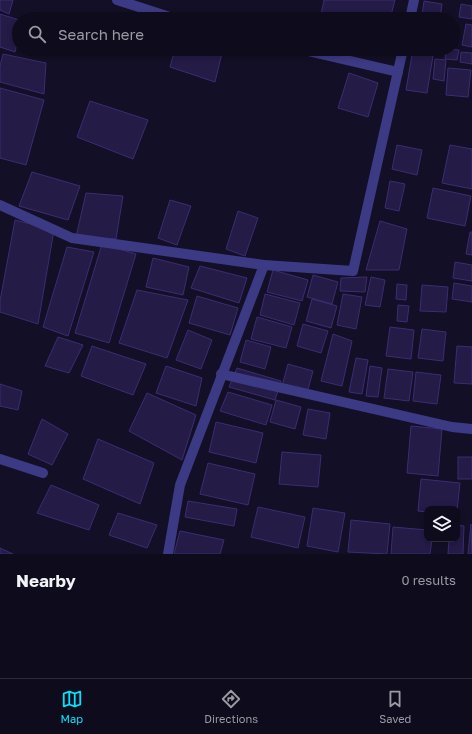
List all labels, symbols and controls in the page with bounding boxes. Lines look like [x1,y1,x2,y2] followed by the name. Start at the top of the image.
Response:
[12,12,460,56] search box
[26,23,48,45] icon: search
[58,25,144,43] text: Search here
[424,506,460,542] map controls
[424,506,460,542] button: layers
[16,570,76,591] text: Nearby
[401,572,456,588] text: 0 results
[61,688,83,725] tab: Map
[204,688,258,725] tab: Directions
[379,688,411,725] tab: Saved

